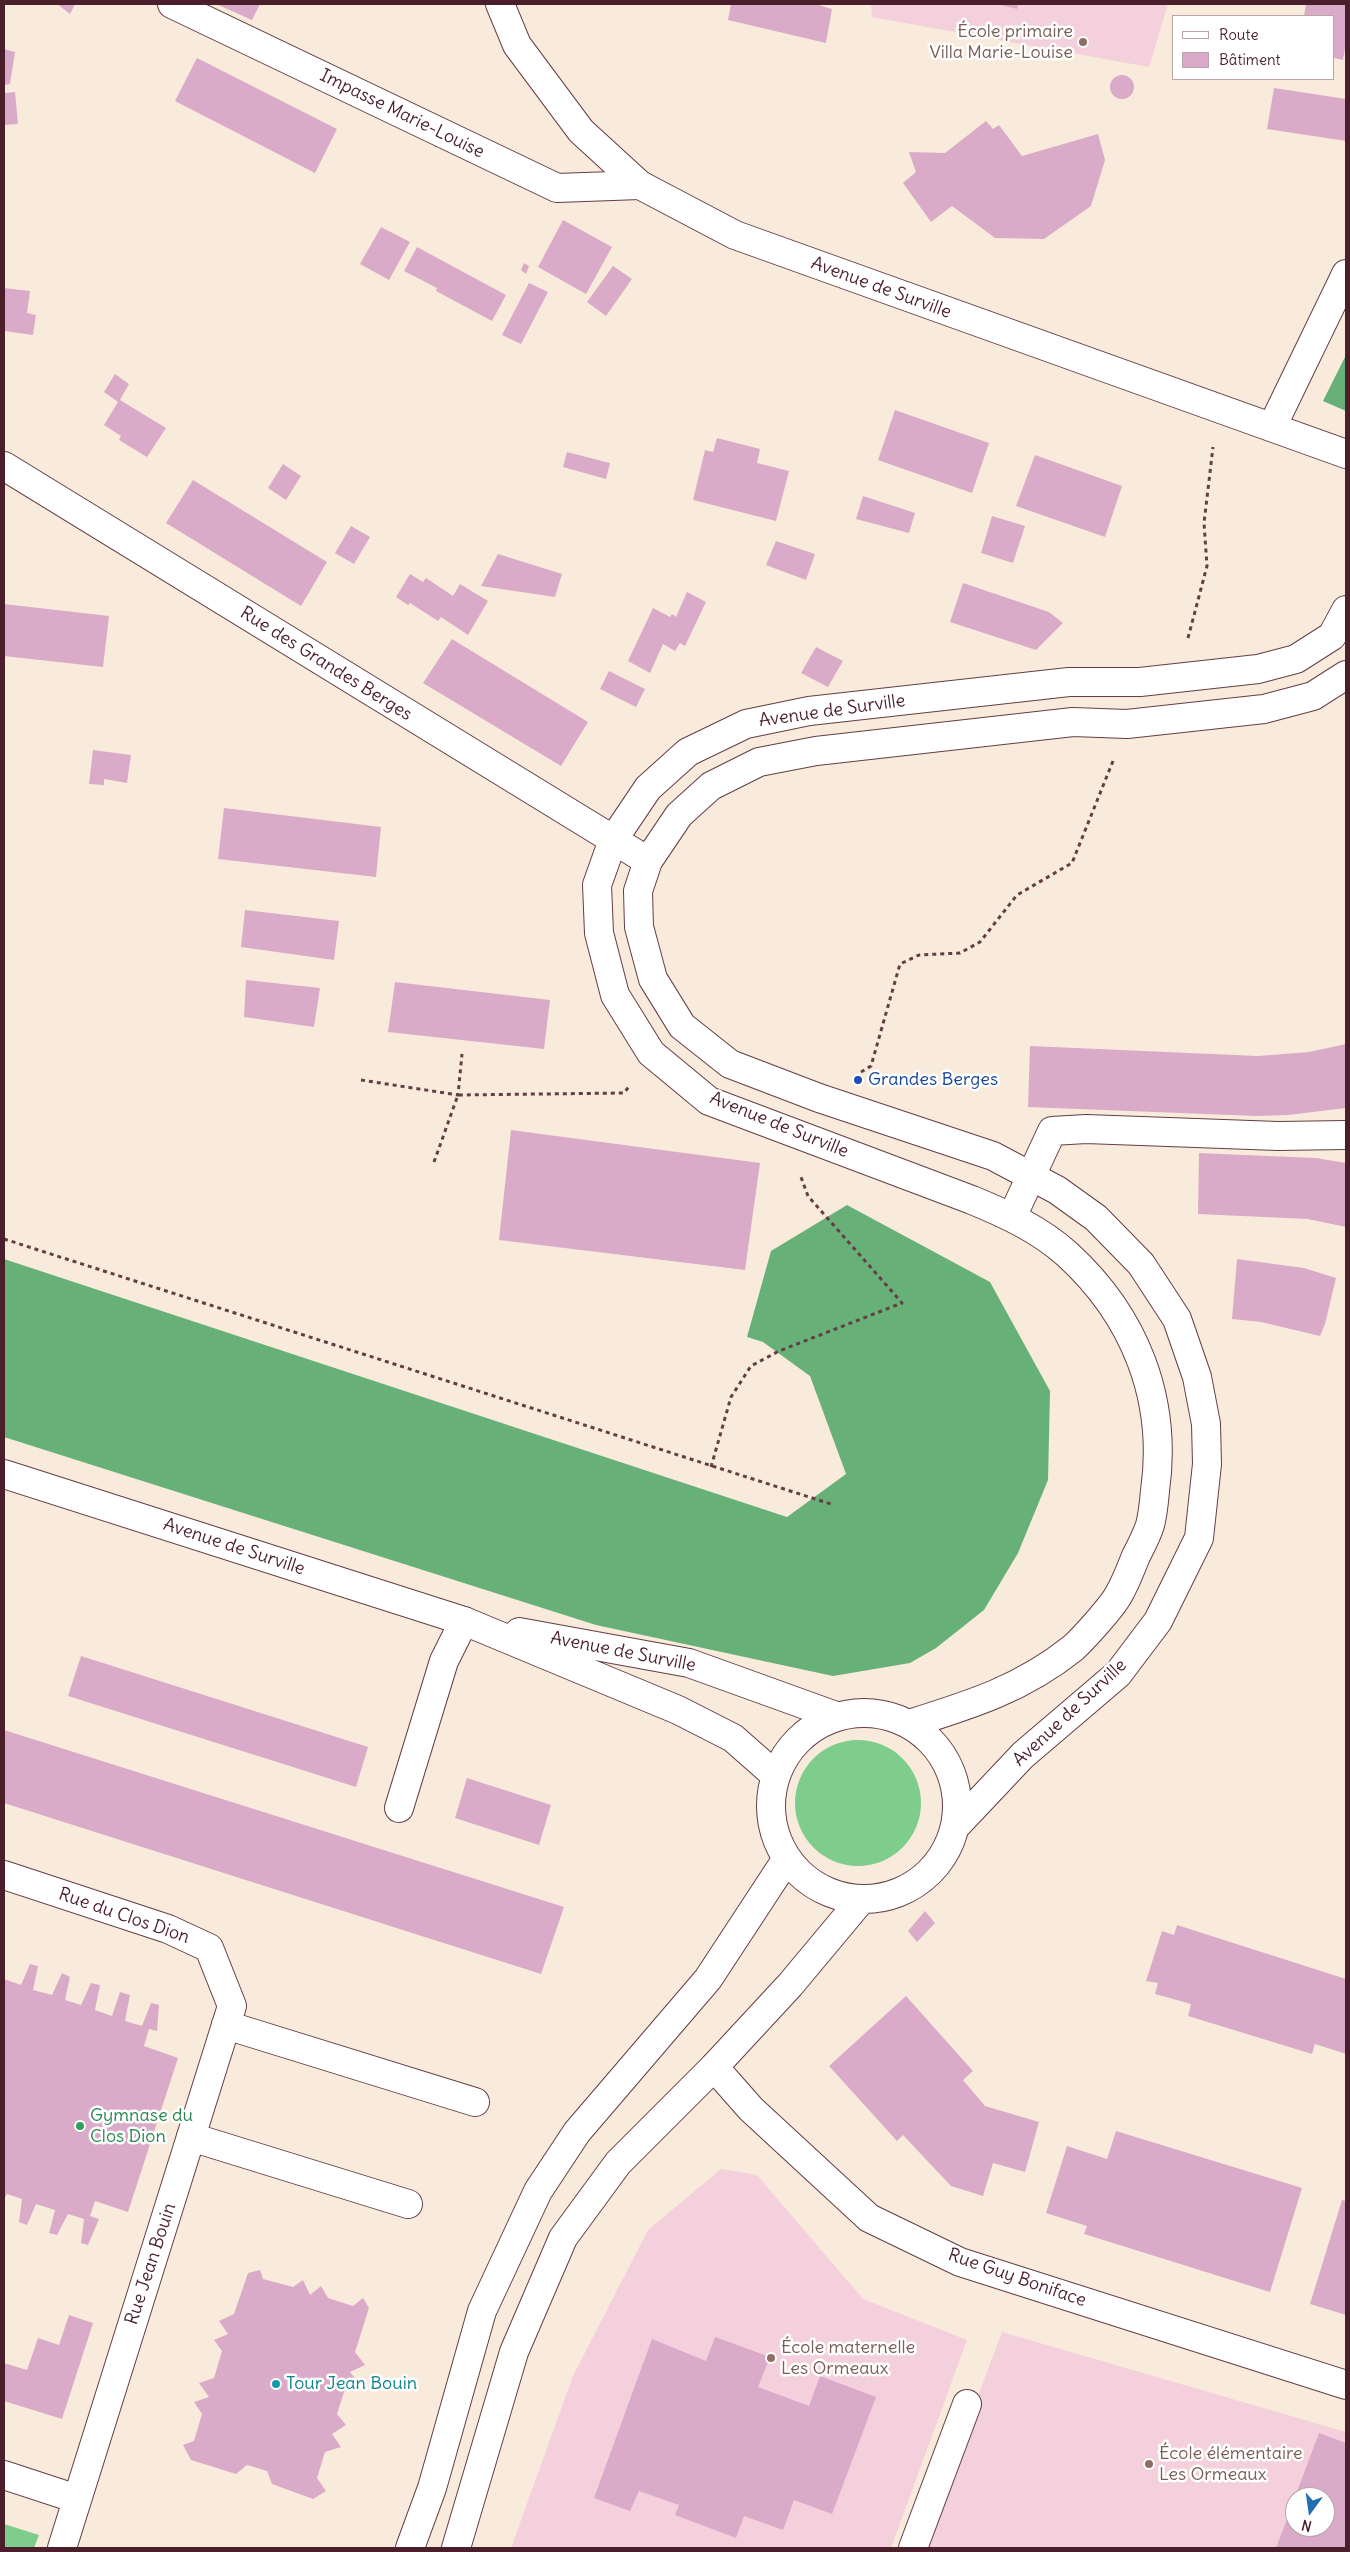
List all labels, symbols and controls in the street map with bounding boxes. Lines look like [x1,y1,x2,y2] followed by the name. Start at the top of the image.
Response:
[1172,15,1335,80] legend
[929,21,1073,64] place label: École primaire Villa Marie-Louise
[1219,25,1259,44] text: Route
[1077,36,1089,48] marker: École primaire Villa Marie-Louise
[1219,50,1281,69] text: Bâtiment
[316,65,488,163] street label: Impasse Marie-Louise
[808,253,954,323] street label: Avenue de Surville
[236,602,416,726] street label: Rue des Grandes Berges
[757,690,907,732] street label: Avenue de Surville
[868,1069,998,1091] place label: Grandes Berges
[852,1074,864,1086] marker: Grandes Berges
[707,1087,851,1163] street label: Avenue de Surville
[161,1514,307,1580] street label: Avenue de Surville
[549,1627,697,1677] street label: Avenue de Surville
[1009,1655,1131,1771] street label: Avenue de Surville
[56,1883,192,1949] street label: Rue du Clos Dion
[90,2105,193,2148] place label: Gymnase du Clos Dion
[74,2120,86,2132] marker: Gymnase du Clos Dion
[121,2201,181,2327] street label: Rue Jean Bouin
[945,2244,1089,2312] street label: Rue Guy Boniface
[781,2337,915,2380] place label: École maternelle Les Ormeaux
[765,2352,777,2364] marker: École maternelle Les Ormeaux
[286,2373,417,2395] place label: Tour Jean Bouin
[270,2378,282,2390] marker: Tour Jean Bouin
[1159,2443,1302,2486] place label: École élémentaire Les Ormeaux
[1143,2458,1155,2470] marker: École élémentaire Les Ormeaux
[1285,2487,1335,2537] north arrow
[1300,2516,1313,2535] text: N

